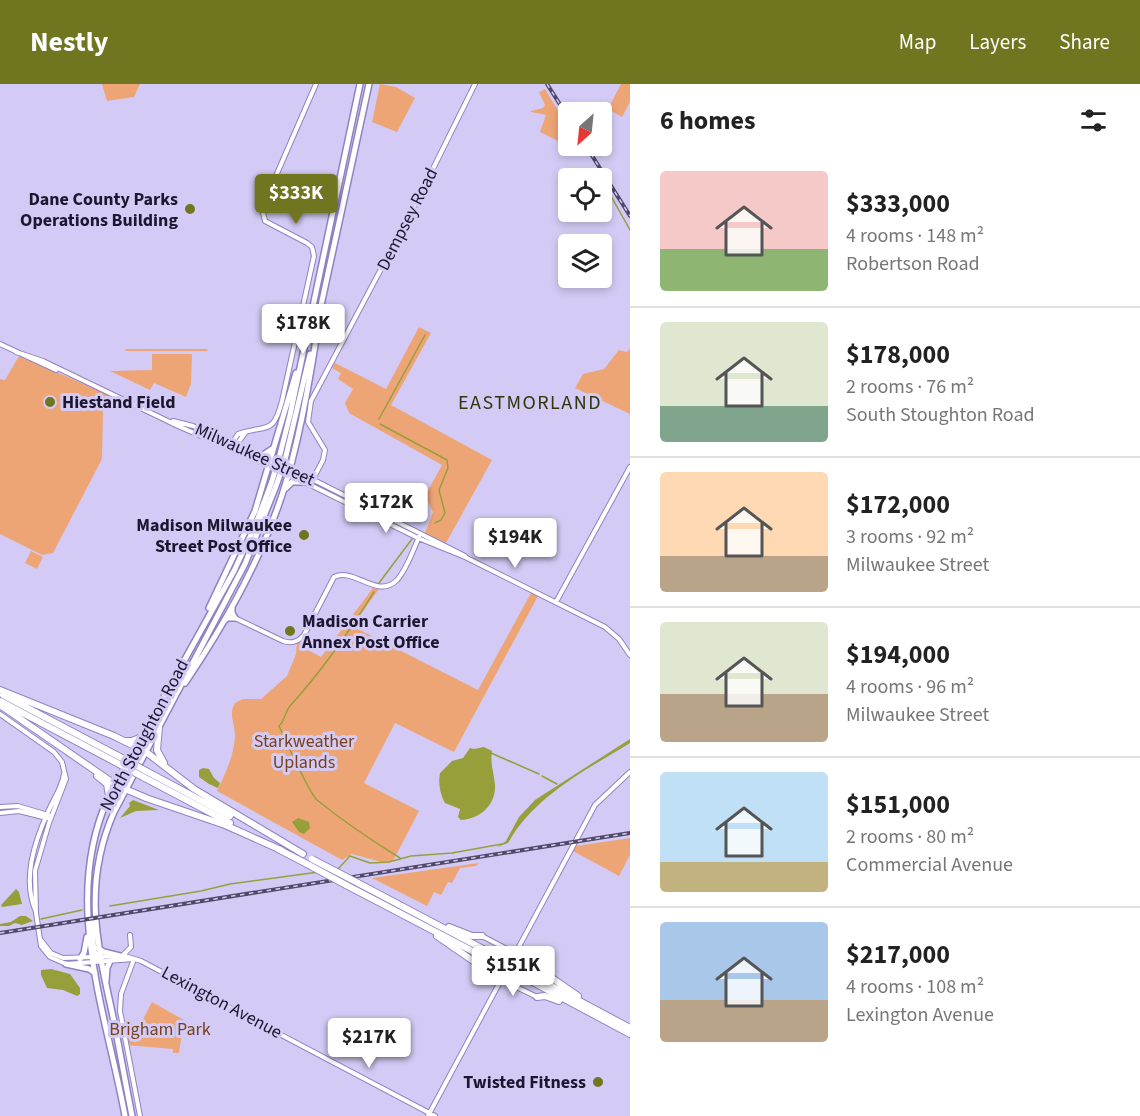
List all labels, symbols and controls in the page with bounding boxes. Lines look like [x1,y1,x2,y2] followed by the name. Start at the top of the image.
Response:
[30,22,108,62] text: Nestly
[899,27,936,57] text: Map
[969,27,1026,57] text: Layers
[1059,27,1110,57] text: Share
[558,102,612,156] north arrow
[558,102,612,288] map controls
[660,102,755,139] text: 6 homes
[1077,104,1110,137] icon: filters
[371,164,444,275] street label: Dempsey Road
[558,168,612,222] button: locate
[254,174,338,225] pin: $333K
[269,179,323,207] text: $333K
[846,185,950,222] text: $333,000
[20,187,178,233] place label: Dane County Parks Operations Building
[708,195,780,267] icon: home
[183,202,197,216] marker: Dane County Parks Operations Building
[846,222,984,250] text: 4 rooms · 148 m²
[558,234,612,288] button: layers
[846,250,980,278] text: Robertson Road
[261,304,345,355] pin: $178K
[276,309,330,337] text: $178K
[846,336,950,373] text: $178,000
[708,346,780,418] icon: home
[846,373,974,401] text: 2 rooms · 76 m²
[458,389,602,417] district label: EASTMORLAND
[62,390,175,415] place label: Hiestand Field
[43,395,57,409] marker: Hiestand Field
[846,401,1035,429] text: South Stoughton Road
[191,417,319,492] street label: Milwaukee Street
[344,483,428,534] pin: $172K
[846,486,950,523] text: $172,000
[359,488,413,516] text: $172K
[708,496,780,568] icon: home
[136,513,292,559] place label: Madison Milwaukee Street Post Office
[473,518,557,569] pin: $194K
[488,523,542,551] text: $194K
[846,523,974,551] text: 3 rooms · 92 m²
[297,528,311,542] marker: Madison Milwaukee Street Post Office
[846,551,989,579] text: Milwaukee Street
[301,609,440,655] place label: Madison Carrier Annex Post Office
[283,624,297,638] marker: Madison Carrier Annex Post Office
[846,636,950,673] text: $194,000
[708,646,780,718] icon: home
[94,655,195,815] street label: North Stoughton Road
[846,673,974,701] text: 4 rooms · 96 m²
[846,701,989,729] text: Milwaukee Street
[254,729,355,775] park label: Starkweather Uplands
[846,786,950,823] text: $151,000
[708,796,780,868] icon: home
[846,823,974,851] text: 2 rooms · 80 m²
[846,851,1013,879] text: Commercial Avenue
[846,936,950,973] text: $217,000
[471,946,555,997] pin: $151K
[708,946,780,1018] icon: home
[486,951,540,979] text: $151K
[157,960,287,1045] street label: Lexington Avenue
[846,973,984,1001] text: 4 rooms · 108 m²
[846,1001,994,1029] text: Lexington Avenue
[109,1017,211,1042] park label: Brigham Park
[327,1018,411,1069] pin: $217K
[342,1023,396,1051] text: $217K
[463,1070,586,1095] place label: Twisted Fitness
[591,1075,605,1089] marker: Twisted Fitness

